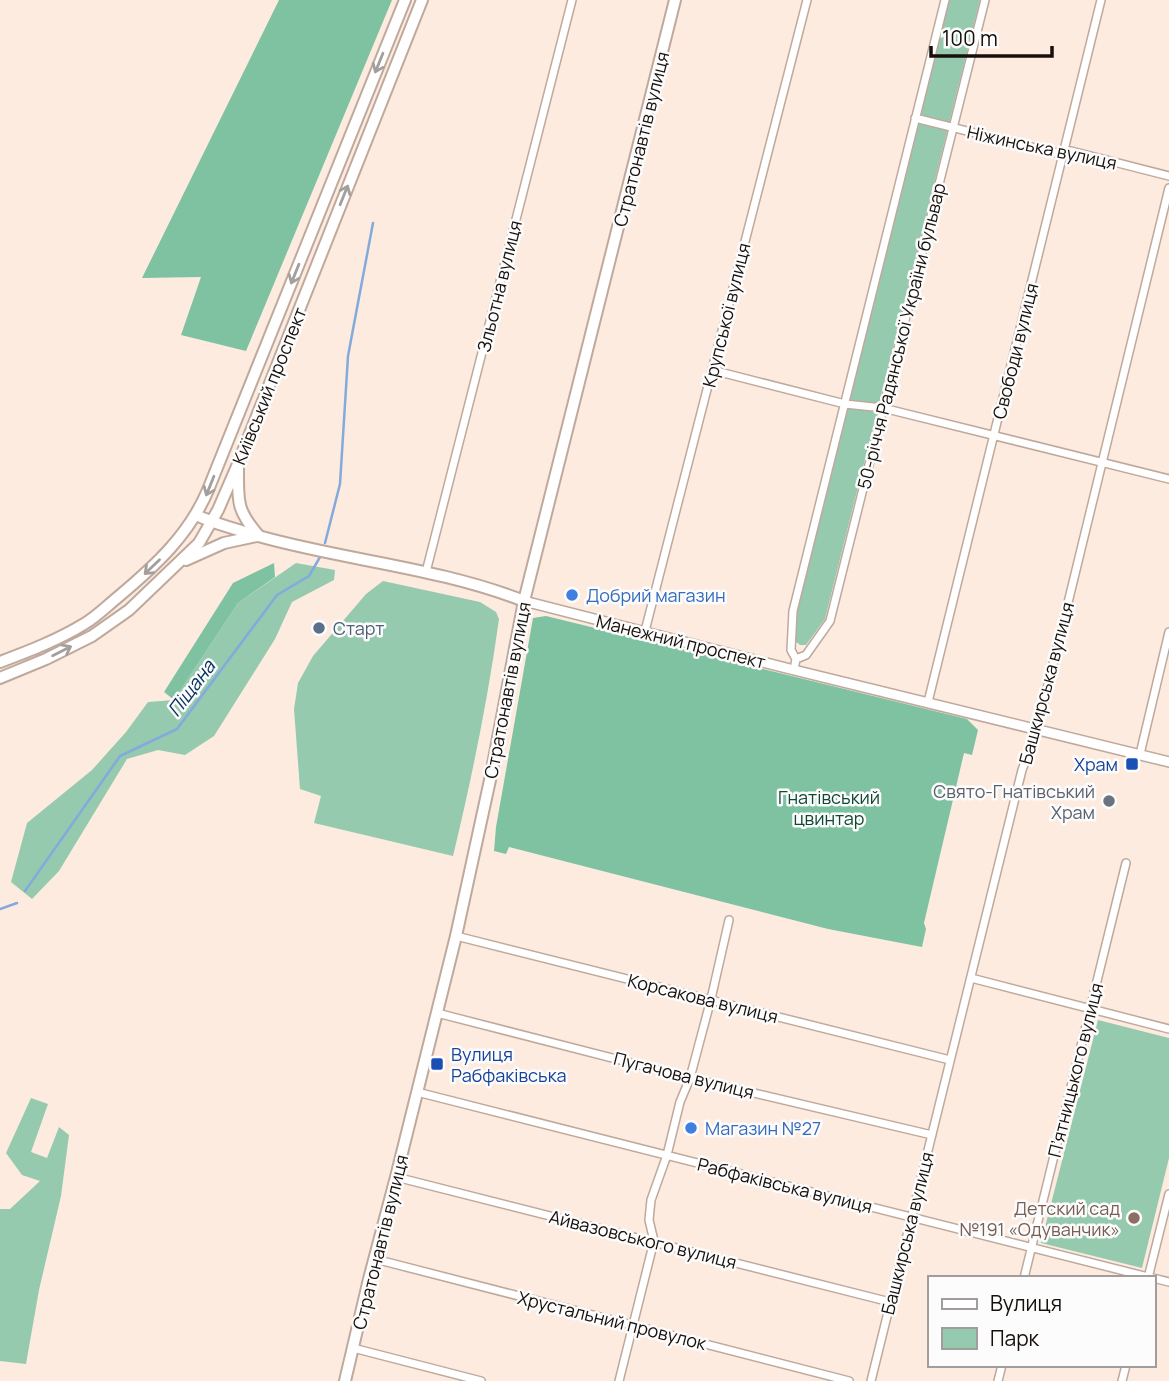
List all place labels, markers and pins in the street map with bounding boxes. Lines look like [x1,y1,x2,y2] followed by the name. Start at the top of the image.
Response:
[586,583,726,607] place label: Добрий магазин
[564,587,580,603] marker: Добрий магазин
[333,616,384,640] place label: Старт
[311,620,327,636] marker: Старт
[1074,752,1118,776] place label: Храм
[1124,756,1140,772] marker: Храм
[933,779,1095,824] place label: Свято-Гнатівський Храм
[1101,793,1117,809] marker: Свято-Гнатівський Храм
[451,1042,567,1087] place label: Вулиця Рабфаківська
[429,1056,445,1072] marker: Вулиця Рабфаківська
[705,1116,821,1140] place label: Магазин №27
[683,1120,699,1136] marker: Магазин №27
[959,1196,1120,1241] place label: Детский сад №191 «Одуванчик»
[1126,1210,1142,1226] marker: Детский сад №191 «Одуванчик»

